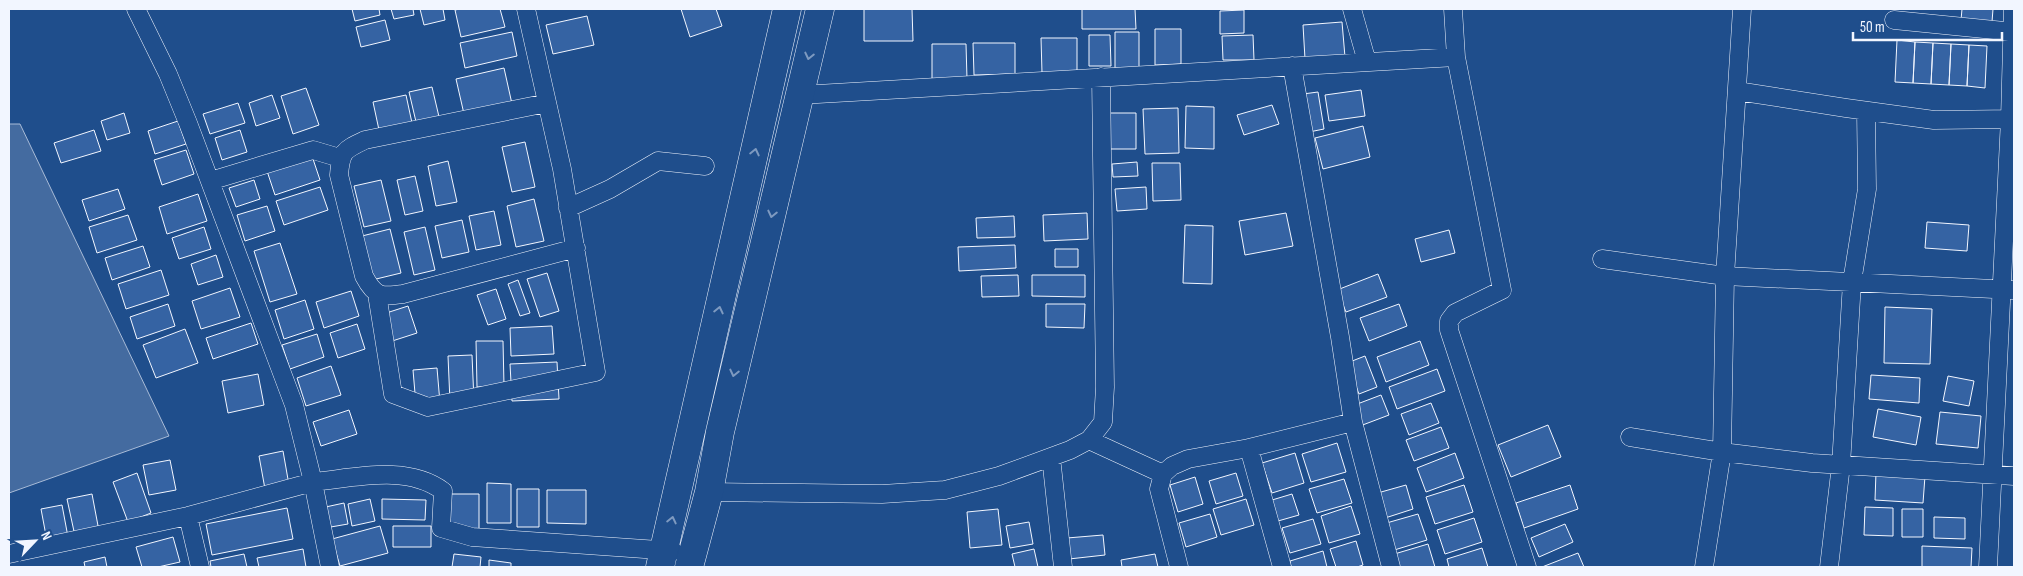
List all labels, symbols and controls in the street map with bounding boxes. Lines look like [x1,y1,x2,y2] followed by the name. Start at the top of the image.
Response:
[1853,10,2002,42] scale bar
[1860,18,1885,37] text: 50 m
[804,52,815,61] one-way arrow
[749,147,760,156] one-way arrow
[767,210,778,219] one-way arrow
[713,306,724,315] one-way arrow
[729,368,740,377] one-way arrow
[666,515,677,524] one-way arrow
[10,516,60,566] north arrow
[37,529,56,543] text: N

